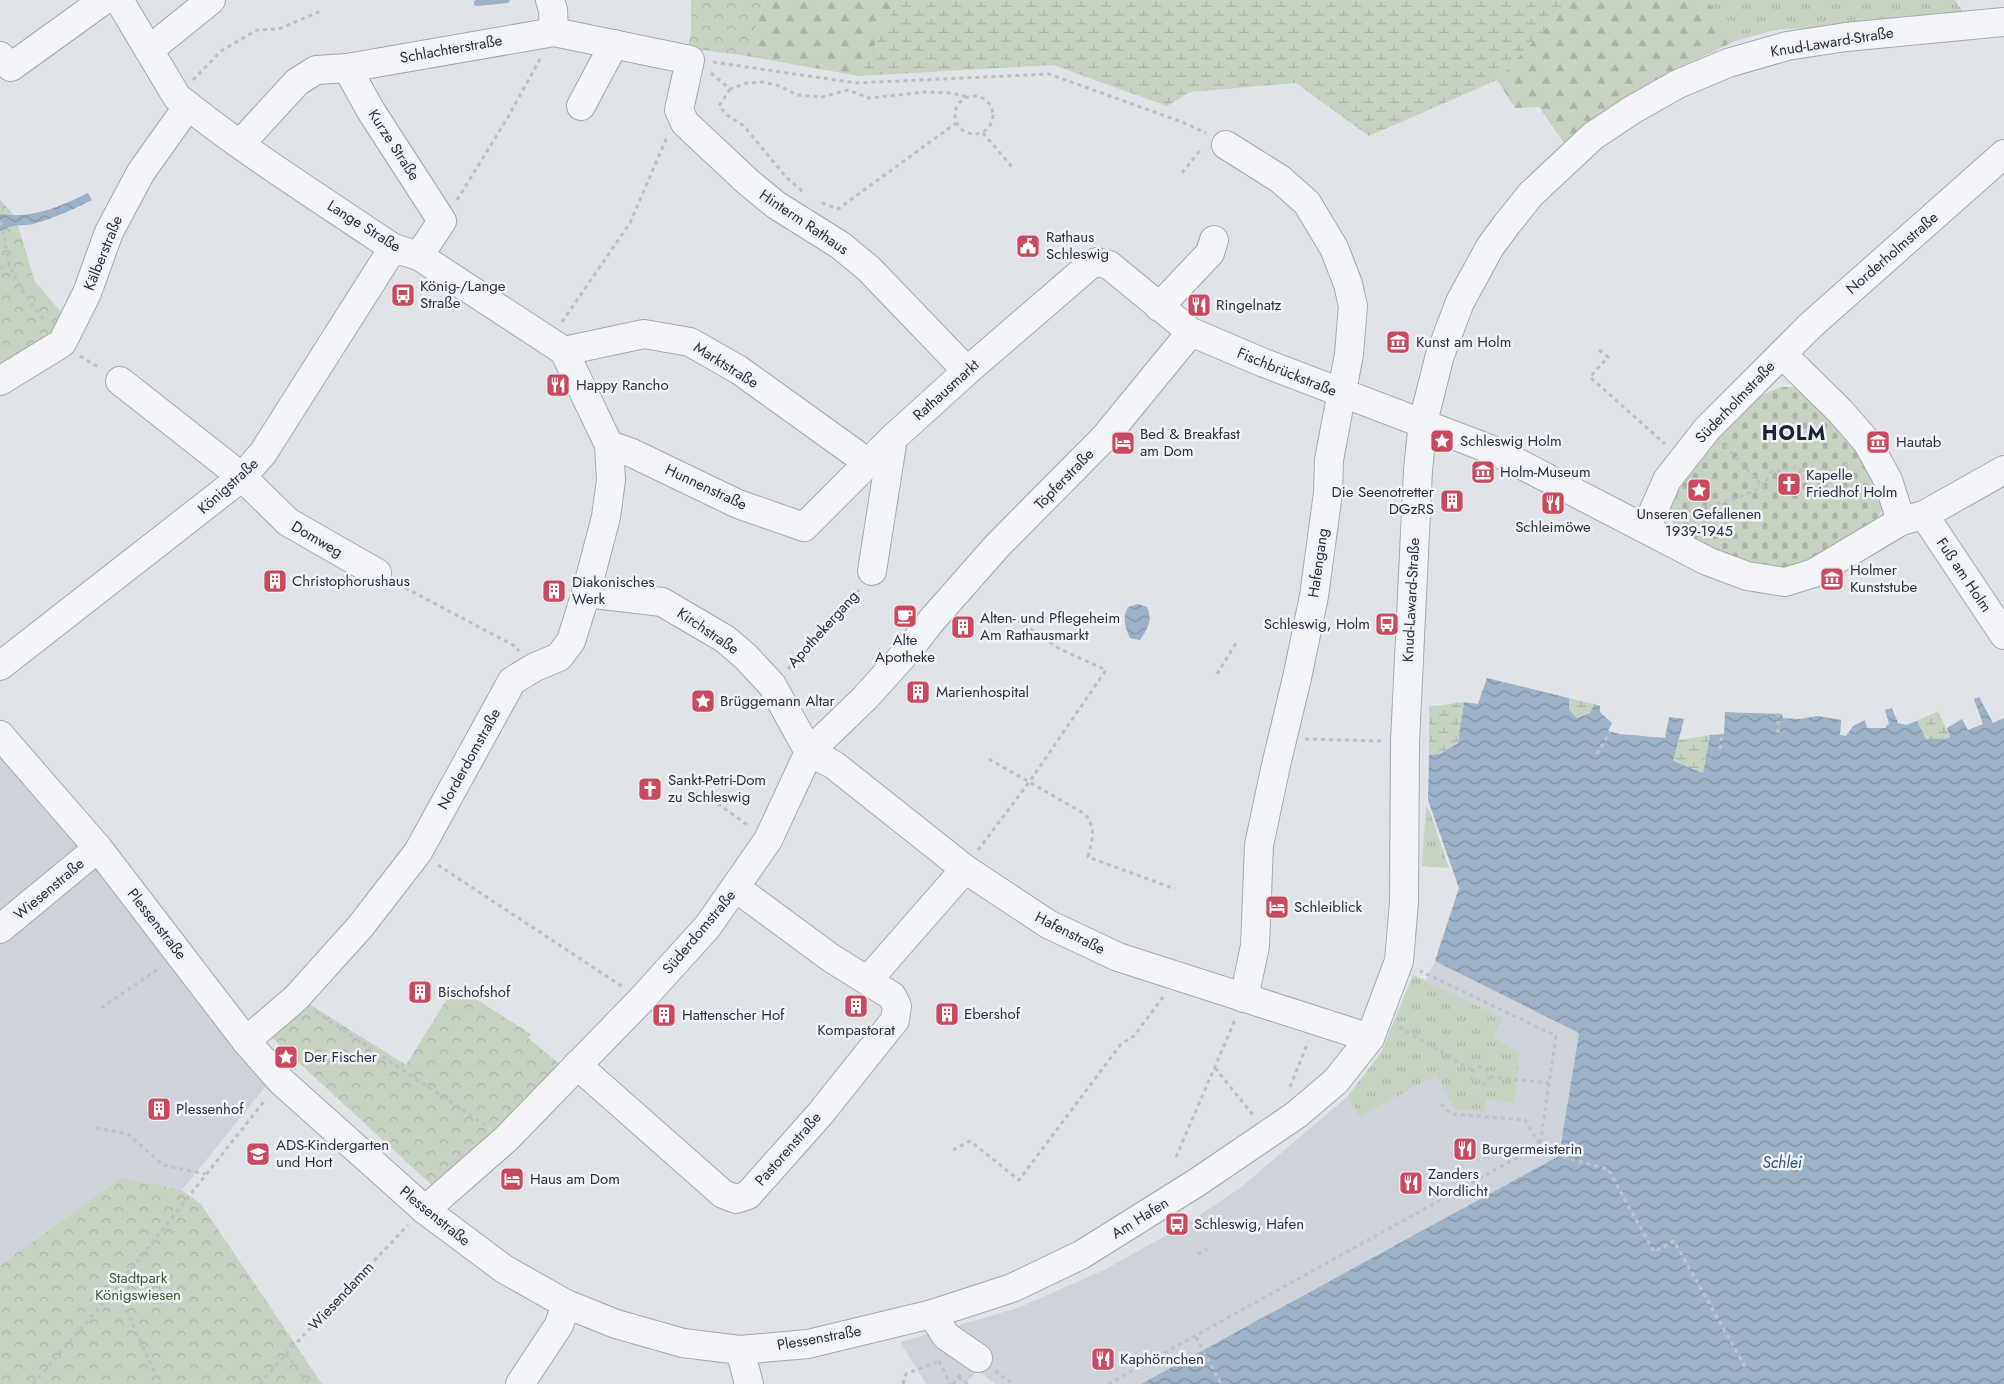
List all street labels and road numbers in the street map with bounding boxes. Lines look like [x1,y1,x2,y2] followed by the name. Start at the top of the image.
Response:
[1769,21,1895,63] street label: Knud-Laward-Straße
[398,29,504,69] street label: Schlachterstraße
[363,105,425,185] street label: Kurze Straße
[755,184,853,260] street label: Hinterm Rathaus
[323,195,405,257] street label: Lange Straße
[1841,207,1943,299] street label: Norderholmstraße
[78,212,128,294] street label: Kälberstraße
[689,336,763,394] street label: Marktstraße
[1234,342,1341,402] street label: Fischbrückstraße
[908,354,984,426] street label: Rathausmarkt
[1690,356,1780,448] street label: Süderholmstraße
[1029,443,1099,515] street label: Töpferstraße
[193,453,263,519] street label: Königstraße
[661,458,751,516] street label: Hunnenstraße
[287,515,347,563] street label: Domweg
[1302,527,1334,599] street label: Hafengang
[1931,533,1997,617] street label: Fuß am Holm
[1397,537,1425,663] street label: Knud-Laward-Straße
[782,586,864,672] street label: Apothekergang
[673,602,744,660] street label: Kirchstraße
[432,704,506,814] street label: Norderdomstraße
[9,853,89,925] street label: Wiesenstraße
[122,884,192,965] street label: Plessenstraße
[657,885,741,979] street label: Süderdomstraße
[1031,906,1109,960] street label: Hafenstraße
[750,1107,827,1191] street label: Pastorenstraße
[395,1181,475,1252] street label: Plessenstraße
[1107,1192,1173,1244] street label: Am Hafen
[303,1257,379,1335] street label: Wiesendamm
[775,1320,863,1356] street label: Plessenstraße

